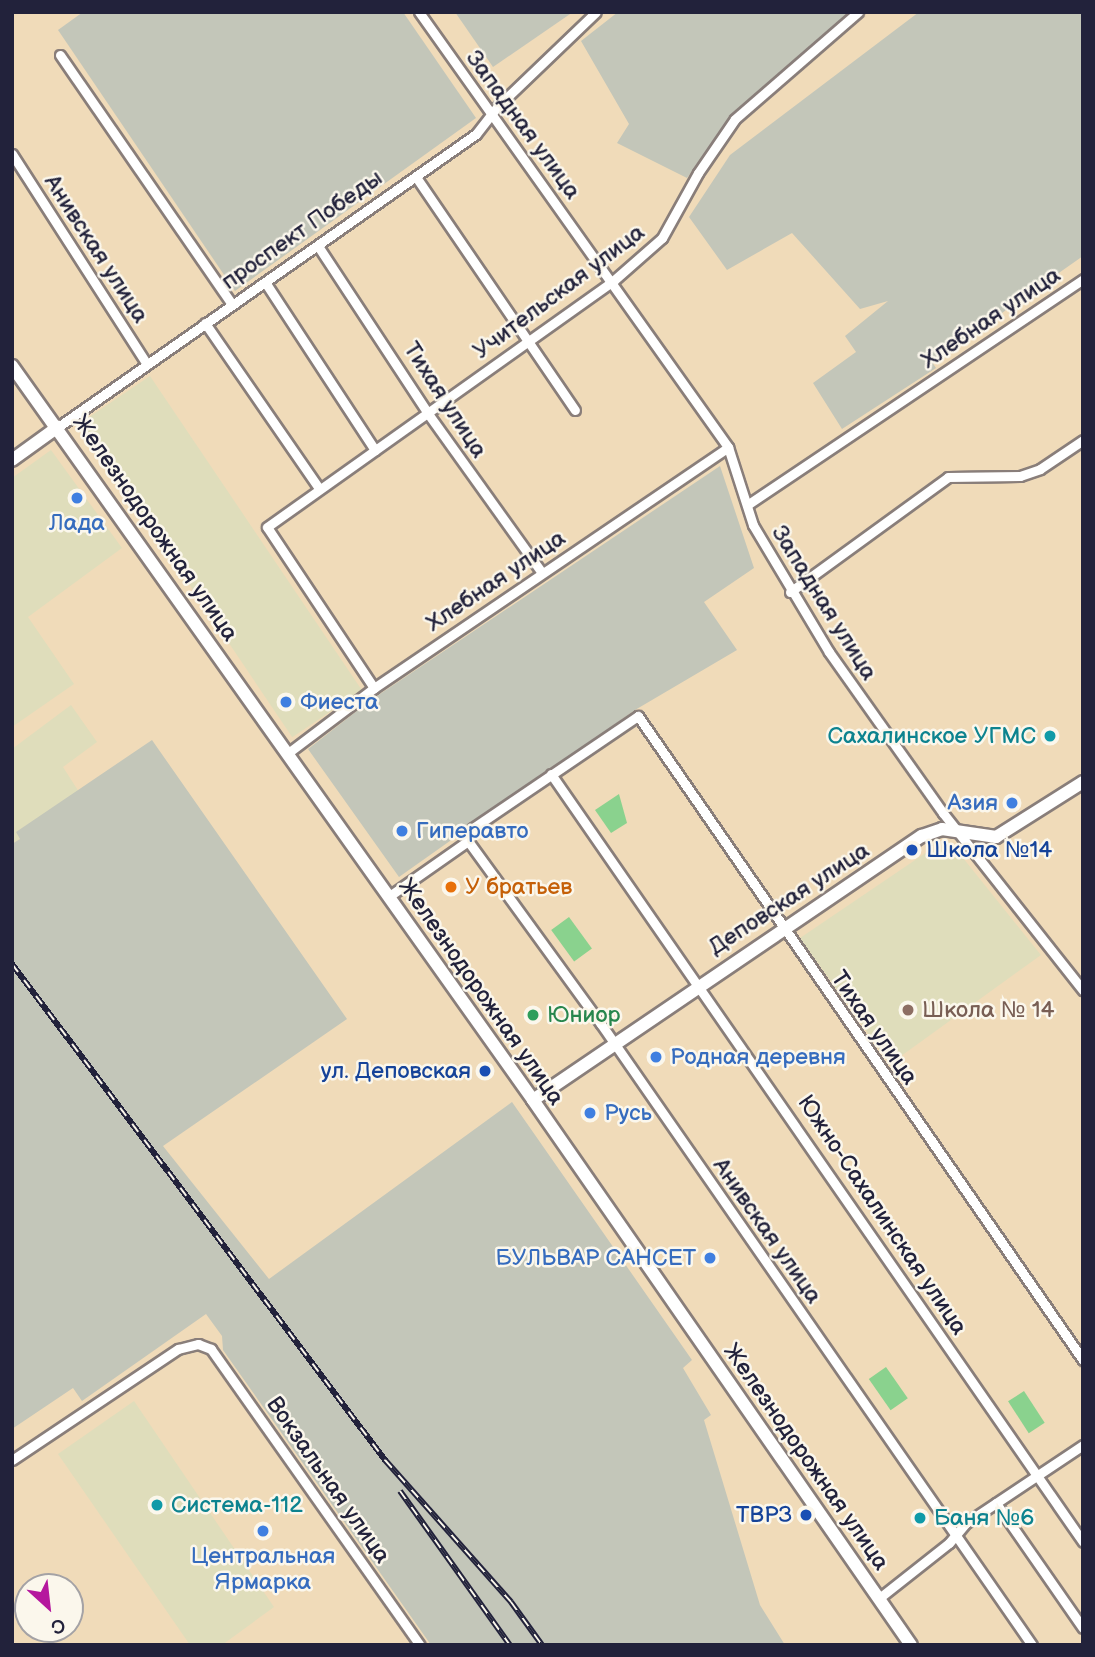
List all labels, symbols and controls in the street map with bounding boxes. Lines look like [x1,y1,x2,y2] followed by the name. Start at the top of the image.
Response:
[460,45,586,205] street label: Западная улица
[216,164,388,296] street label: проспект Победы
[38,170,154,328] street label: Анивская улица
[468,219,650,365] street label: Учительская улица
[916,261,1066,375] street label: Хлебная улица
[397,337,493,463] street label: Тихая улица
[66,409,244,647] street label: Железнодорожная улица
[69,490,85,506] marker: Лада
[49,509,105,537] place label: Лада
[765,521,883,685] street label: Западная улица
[421,524,571,638] street label: Хлебная улица
[300,688,379,716] place label: Фиеста
[278,694,294,710] marker: Фиеста
[828,722,1036,750] place label: Сахалинское УГМС
[1042,728,1058,744] marker: Сахалинское УГМС
[947,789,998,817] place label: Азия
[1004,795,1020,811] marker: Азия
[416,817,528,845] place label: Гиперавто
[394,823,410,839] marker: Гиперавто
[926,836,1052,864] place label: Школа №14
[704,837,874,961] street label: Деповская улица
[904,842,920,858] marker: Школа №14
[392,873,570,1111] street label: Железнодорожная улица
[465,873,572,901] place label: У братьев
[443,879,459,895] marker: У братьев
[825,966,923,1090] street label: Тихая улица
[922,996,1055,1024] place label: Школа № 14
[547,1001,620,1029] place label: Юниор
[900,1002,916,1018] marker: Школа № 14
[525,1007,541,1023] marker: Юниор
[670,1043,846,1071] place label: Родная деревня
[648,1049,664,1065] marker: Родная деревня
[321,1057,471,1085] place label: ул. Деповская
[477,1063,493,1079] marker: ул. Деповская
[791,1090,973,1340] street label: Южно-Сахалинская улица
[604,1099,652,1127] place label: Русь
[582,1105,598,1121] marker: Русь
[707,1153,827,1309] street label: Анивская улица
[496,1244,696,1272] place label: БУЛЬВАР САНСЕТ
[702,1250,718,1266] marker: БУЛЬВАР САНСЕТ
[717,1338,895,1576] street label: Железнодорожная улица
[260,1391,396,1569] street label: Вокзальная улица
[171,1491,303,1519] place label: Система-112
[149,1497,165,1513] marker: Система-112
[736,1501,792,1529] place label: ТВРЗ
[934,1504,1034,1532] place label: Баня №6
[798,1507,814,1523] marker: ТВРЗ
[912,1510,928,1526] marker: Баня №6
[255,1523,271,1539] marker: Центральная Ярмарка
[191,1542,335,1596] place label: Центральная Ярмарка
[14,1573,84,1643] north arrow
[47,1612,69,1639] text: С

